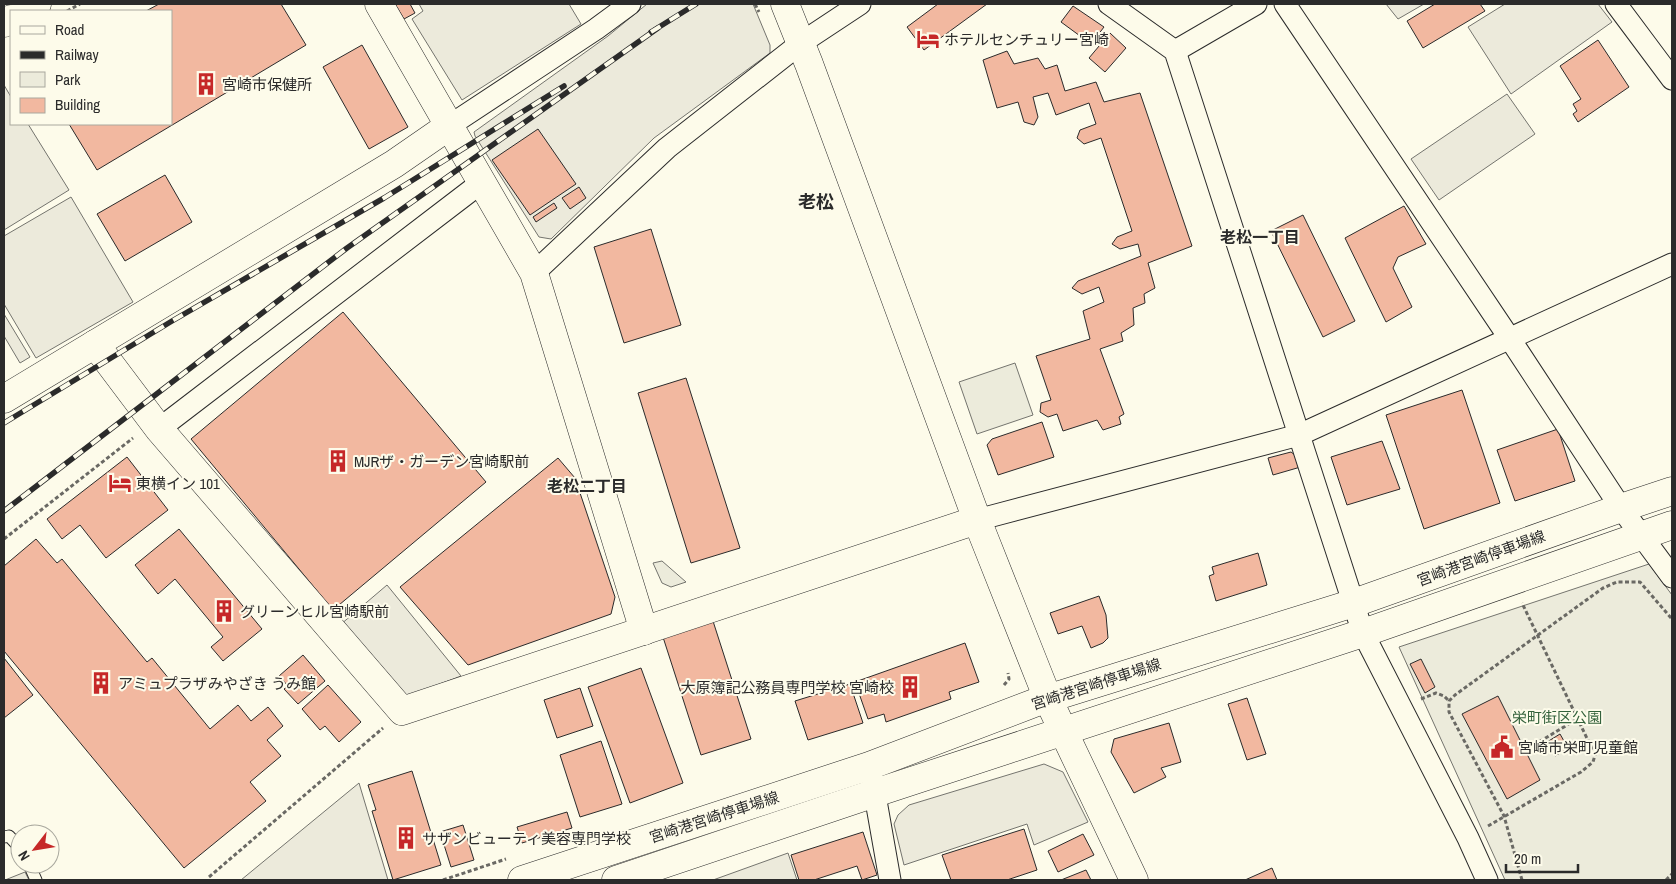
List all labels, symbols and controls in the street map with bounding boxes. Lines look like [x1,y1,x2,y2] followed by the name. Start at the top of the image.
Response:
[10,10,172,125] legend
[55,19,84,40] text: Road
[915,26,941,52] hotel icon: ホテルセンチュリー宮崎
[944,29,1109,50] place label: ホテルセンチュリー宮崎
[55,44,100,65] text: Railway
[55,69,81,90] text: Park
[193,71,219,97] building icon: 宮崎市保健所
[222,74,312,95] place label: 宮崎市保健所
[55,94,100,115] text: Building
[798,189,834,214] district label: 老松
[1220,226,1300,248] district label: 老松一丁目
[325,448,351,474] building icon: MJRザ・ガーデン宮崎駅前
[354,451,529,472] place label: MJRザ・ガーデン宮崎駅前
[107,470,133,496] hotel icon: 東横イン 101
[136,473,220,494] place label: 東横イン 101
[547,475,627,497] district label: 老松二丁目
[1414,525,1548,591] street label: 宮崎港宮崎停車場線
[211,598,237,624] building icon: グリーンヒル宮崎駅前
[240,601,389,622] place label: グリーンヒル宮崎駅前
[1029,653,1163,715] street label: 宮崎港宮崎停車場線
[88,670,114,696] building icon: アミュプラザみやざき うみ館
[118,673,316,694] place label: アミュプラザみやざき うみ館
[897,674,923,700] building icon: 大原簿記公務員専門学校 宮崎校
[681,677,894,698] place label: 大原簿記公務員専門学校 宮崎校
[1512,707,1602,728] park label: 栄町街区公園
[1489,734,1515,760] public building icon: 宮崎市栄町児童館
[1518,737,1638,758] place label: 宮崎市栄町児童館
[647,786,781,848] street label: 宮崎港宮崎停車場線
[10,824,60,874] north arrow
[393,825,419,851] building icon: サザンビューティ美容専門学校
[422,828,631,849] place label: サザンビューティ美容専門学校
[1506,842,1578,874] scale bar
[14,848,34,864] text: N
[1514,848,1541,869] text: 20 m

